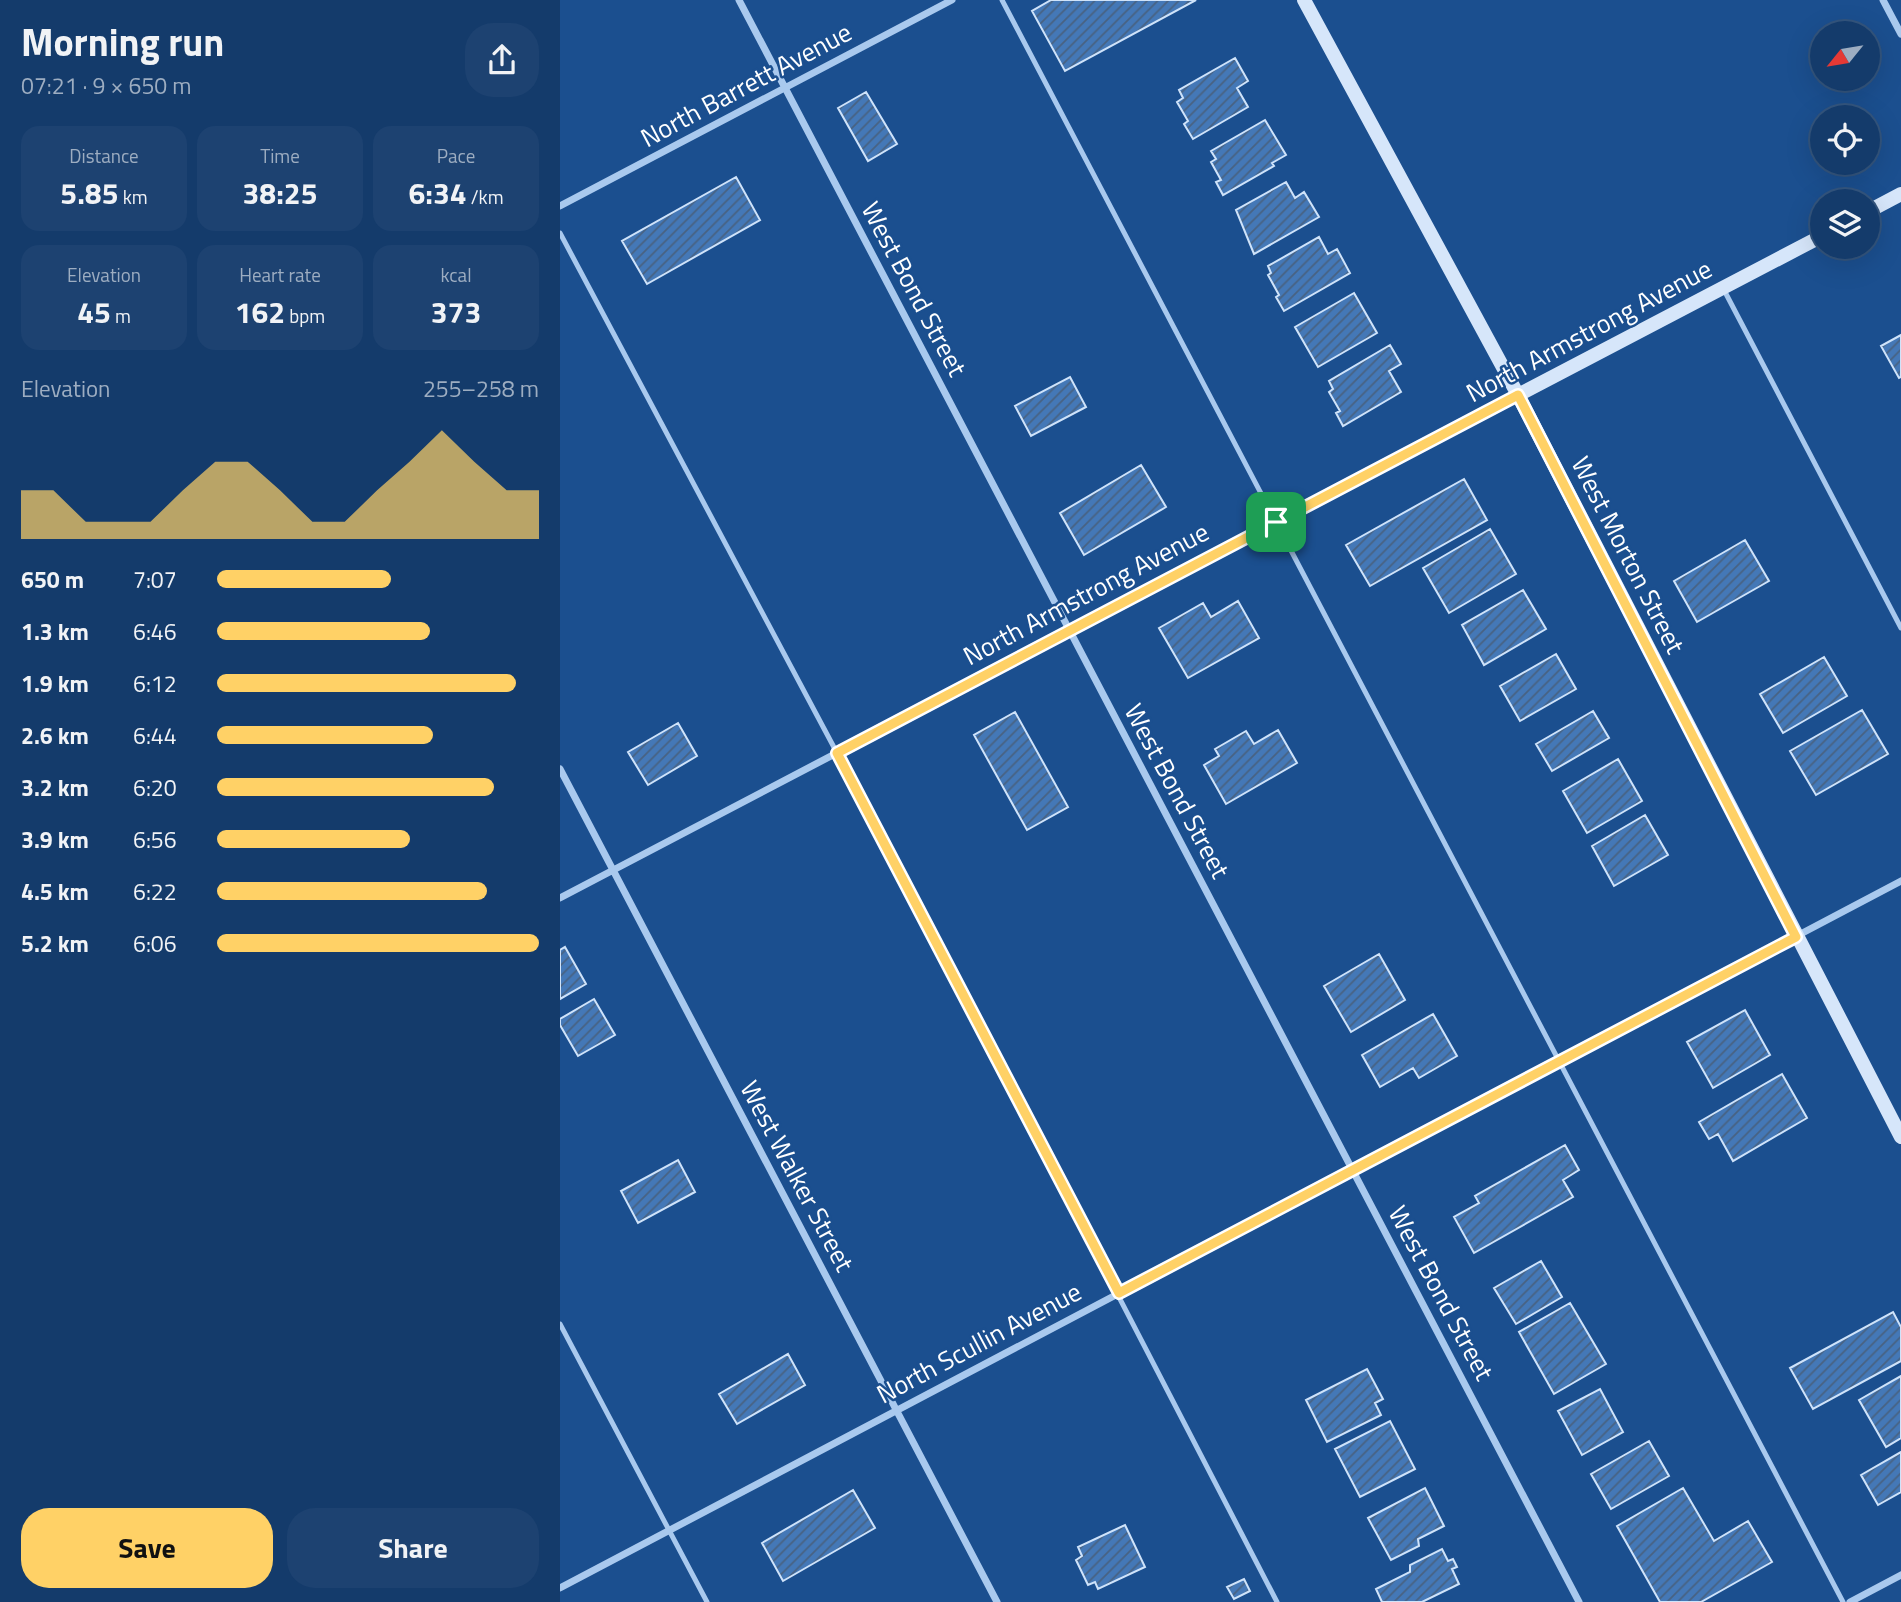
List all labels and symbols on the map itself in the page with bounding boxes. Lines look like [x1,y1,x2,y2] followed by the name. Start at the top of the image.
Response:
[633,12,858,157] street label: North Barrett Avenue
[1810,21,1880,91] north arrow
[852,194,977,383] street label: West Bond Street
[1459,249,1719,412] street label: North Armstrong Avenue
[1562,449,1695,660] street label: West Morton Street
[1246,492,1306,552] pin
[956,512,1216,675] street label: North Armstrong Avenue
[1115,696,1240,885] street label: West Bond Street
[731,1073,864,1278] street label: West Walker Street
[1379,1198,1504,1387] street label: West Bond Street
[869,1272,1088,1413] street label: North Scullin Avenue

